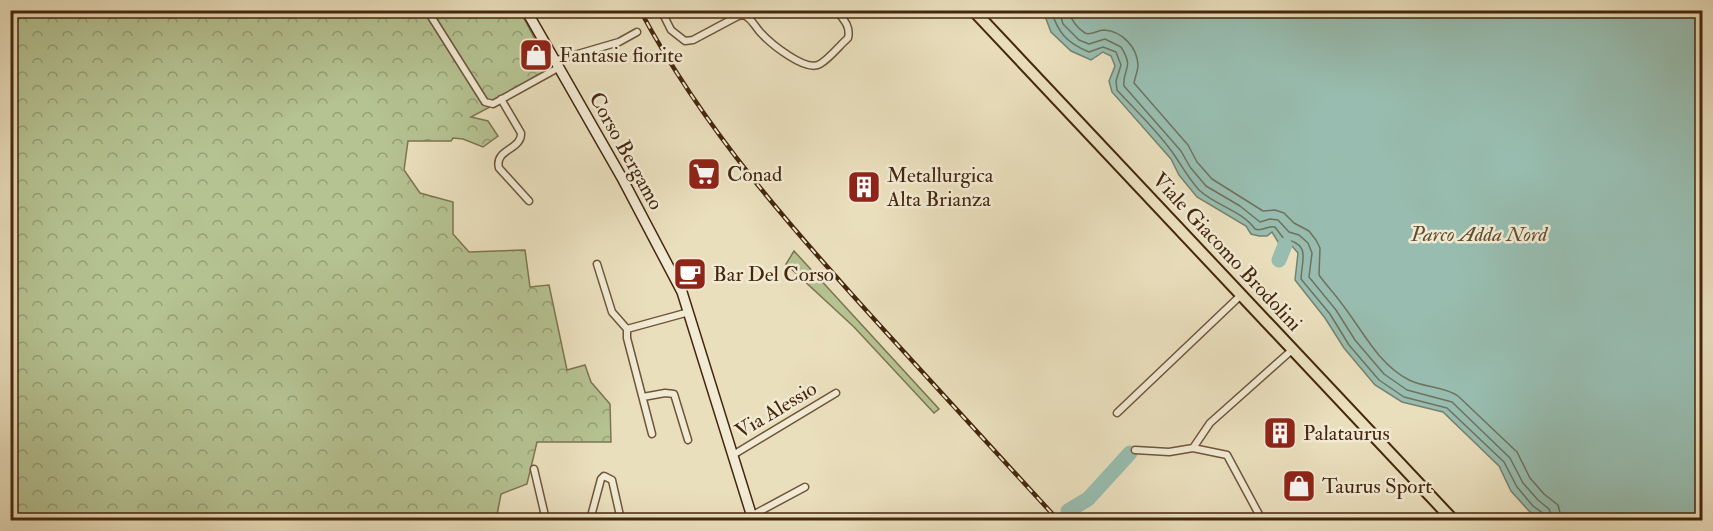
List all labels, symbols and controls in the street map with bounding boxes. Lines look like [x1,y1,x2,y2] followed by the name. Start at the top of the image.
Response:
[518,37,554,73] shop icon: Fantasie fiorite
[559,42,683,69] place label: Fantasie fiorite
[583,87,669,215] street label: Corso Bergamo
[686,156,722,192] supermarket icon: Conad
[727,161,783,188] place label: Conad
[886,162,994,213] place label: Metallurgica Alta Brianza
[1146,167,1308,338] street label: Viale Giacomo Brodolini
[846,169,882,205] building icon: Metallurgica Alta Brianza
[1410,221,1549,248] park label: Parco Adda Nord
[672,256,708,292] cafe icon: Bar Del Corso
[713,261,834,288] place label: Bar Del Corso
[730,375,822,445] street label: Via Alessio
[1262,415,1298,451] building icon: Palataurus
[1303,420,1390,447] place label: Palataurus
[1281,468,1317,504] shop icon: Taurus Sport
[1322,473,1432,500] place label: Taurus Sport

